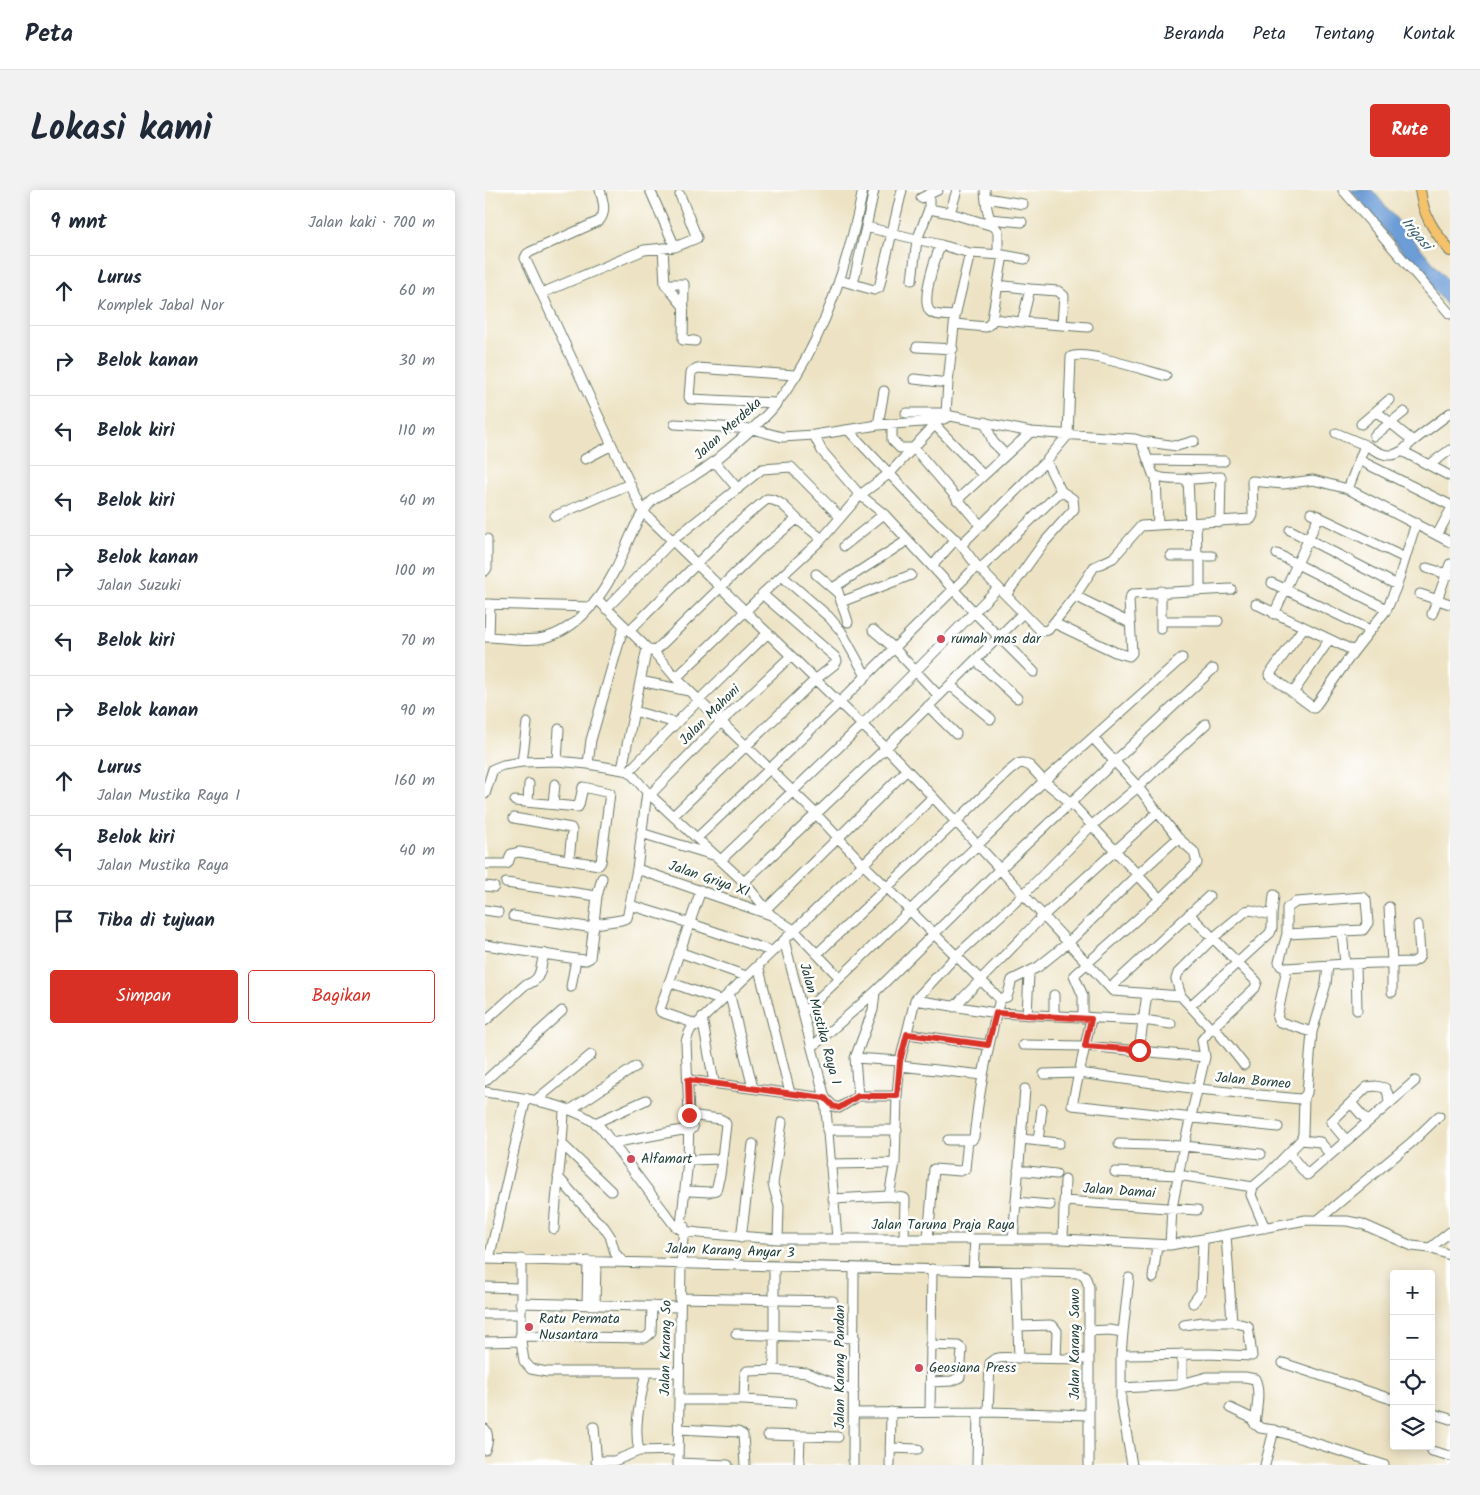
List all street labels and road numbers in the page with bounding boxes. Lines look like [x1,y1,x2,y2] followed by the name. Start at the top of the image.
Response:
[689,393,767,465] street label: Jalan Merdeka
[674,679,746,751] street label: Jalan Mahoni
[665,855,753,903] street label: Jalan Griya XI
[793,961,847,1087] street label: Jalan Mustika Raya I
[1214,1067,1292,1095] street label: Jalan Borneo
[1082,1177,1157,1205] street label: Jalan Damai
[871,1214,1015,1236] street label: Jalan Taruna Praja Raya
[665,1238,795,1264] street label: Jalan Karang Anyar 3
[1064,1288,1086,1400] street label: Jalan Karang Sawo
[654,1300,678,1396] street label: Jalan Karang So
[829,1305,851,1429] street label: Jalan Karang Pandan

